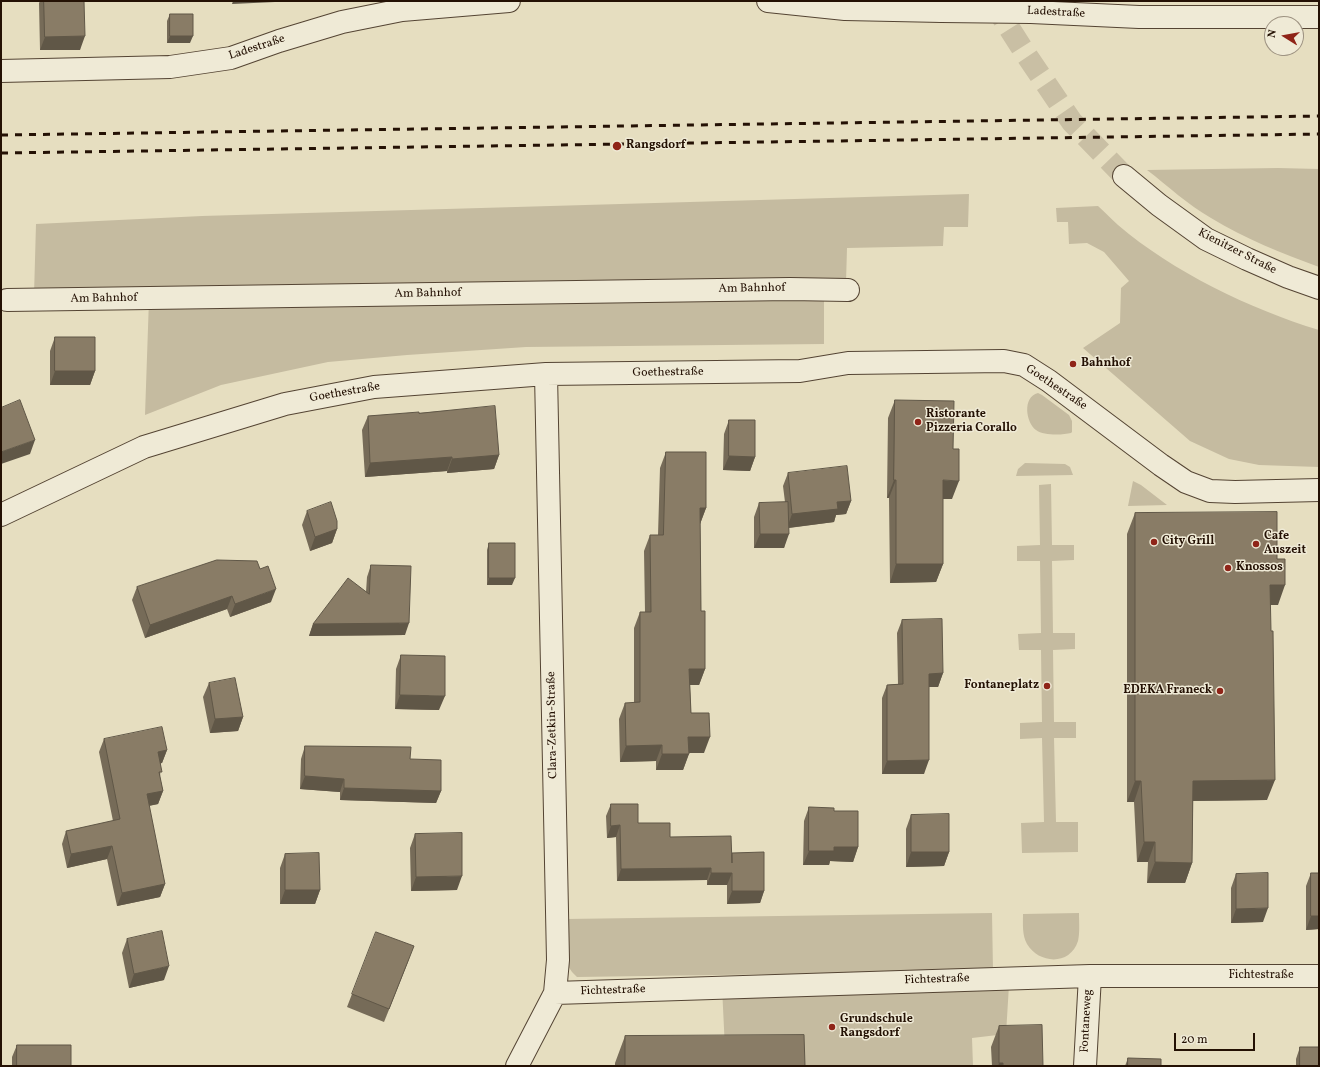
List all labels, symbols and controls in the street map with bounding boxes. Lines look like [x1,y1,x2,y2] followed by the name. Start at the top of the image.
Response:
[1026,4,1086,22] street label: Ladestraße
[1264,16,1304,56] north arrow
[1265,28,1281,39] text: N
[227,32,287,64] street label: Ladestraße
[626,139,686,153] place label: Rangsdorf
[611,140,623,152] marker: Rangsdorf
[1195,226,1279,278] street label: Kienitzer Straße
[718,281,786,297] street label: Am Bahnhof
[394,286,462,302] street label: Am Bahnhof
[70,291,138,307] street label: Am Bahnhof
[1081,357,1131,371] place label: Bahnhof
[1068,359,1078,369] marker: Bahnhof
[1022,362,1090,414] street label: Goethestraße
[632,365,704,381] street label: Goethestraße
[309,380,381,406] street label: Goethestraße
[926,408,1017,436] place label: Ristorante Pizzeria Corallo
[913,417,923,427] marker: Ristorante Pizzeria Corallo
[1264,530,1306,558] place label: Cafe Auszeit
[1162,535,1214,549] place label: City Grill
[1149,537,1159,547] marker: City Grill
[1251,539,1261,549] marker: Cafe Auszeit
[1236,561,1283,575] place label: Knossos
[1223,563,1233,573] marker: Knossos
[545,671,561,779] street label: Clara-Zetkin-Straße
[964,679,1039,693] place label: Fontaneplatz
[1042,681,1052,691] marker: Fontaneplatz
[1123,684,1212,698] place label: EDEKA Franeck
[1215,686,1225,696] marker: EDEKA Franeck
[1228,969,1294,983] street label: Fichtestraße
[904,972,970,988] street label: Fichtestraße
[580,983,646,999] street label: Fichtestraße
[1078,989,1096,1053] street label: Fontaneweg
[840,1013,913,1041] place label: Grundschule Rangsdorf
[827,1022,837,1032] marker: Grundschule Rangsdorf
[1176,1025,1257,1051] scale bar
[1181,1032,1208,1048] text: 20 m

